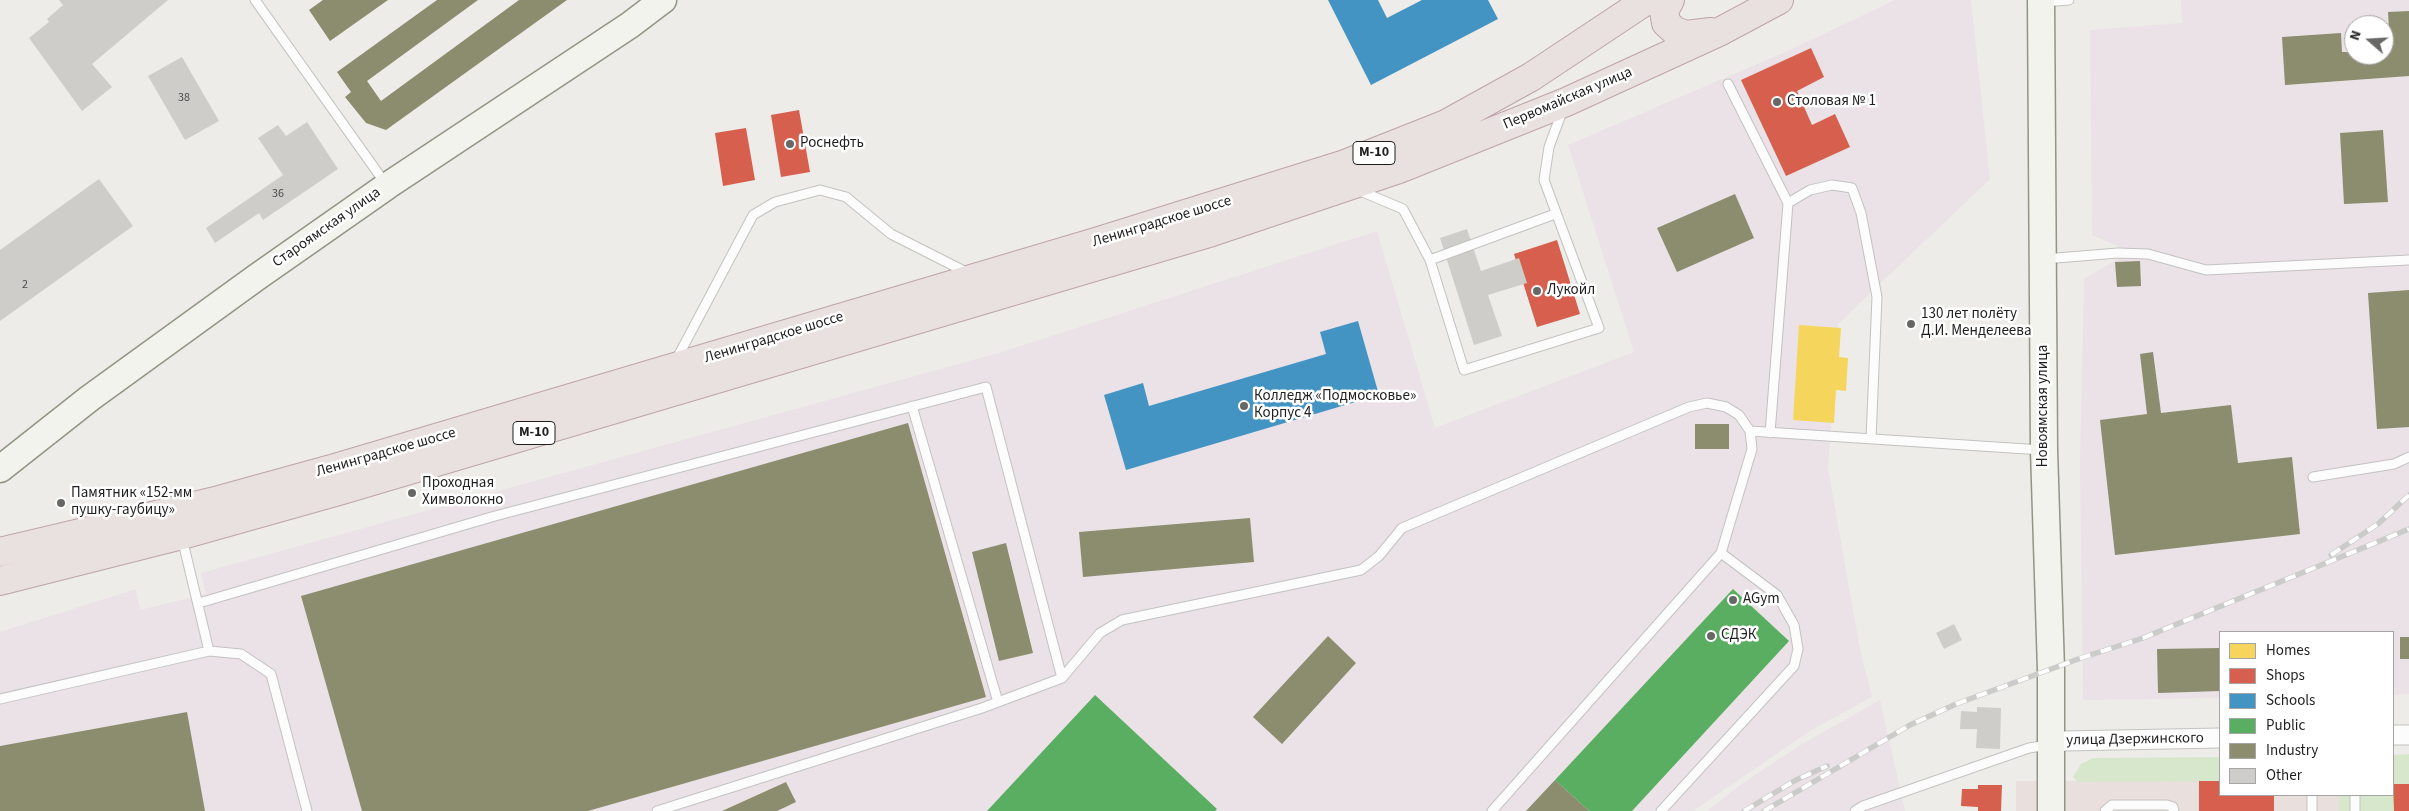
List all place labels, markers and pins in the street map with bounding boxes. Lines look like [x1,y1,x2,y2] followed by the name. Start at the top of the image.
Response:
[1787,93,1876,111] place label: Столовая № 1
[1771,96,1783,108] marker: Столовая № 1
[800,135,864,153] place label: Роснефть
[784,138,796,150] marker: Роснефть
[1547,282,1595,300] place label: Лукойл
[1531,285,1543,297] marker: Лукойл
[1921,306,2031,341] place label: 130 лет полёту Д.И. Менделеева
[1905,318,1917,330] marker: 130 лет полёту Д.И. Менделеева
[1254,388,1416,423] place label: Колледж «Подмосковье» Корпус 4
[1238,400,1250,412] marker: Колледж «Подмосковье» Корпус 4
[422,475,503,510] place label: Проходная Химволокно
[71,485,192,520] place label: Памятник «152-мм пушку-гаубицу»
[406,487,418,499] marker: Проходная Химволокно
[55,497,67,509] marker: Памятник «152-мм пушку-гаубицу»
[1743,591,1780,609] place label: AGym
[1727,594,1739,606] marker: AGym
[1721,627,1756,645] place label: СДЭК
[1705,630,1717,642] marker: СДЭК

